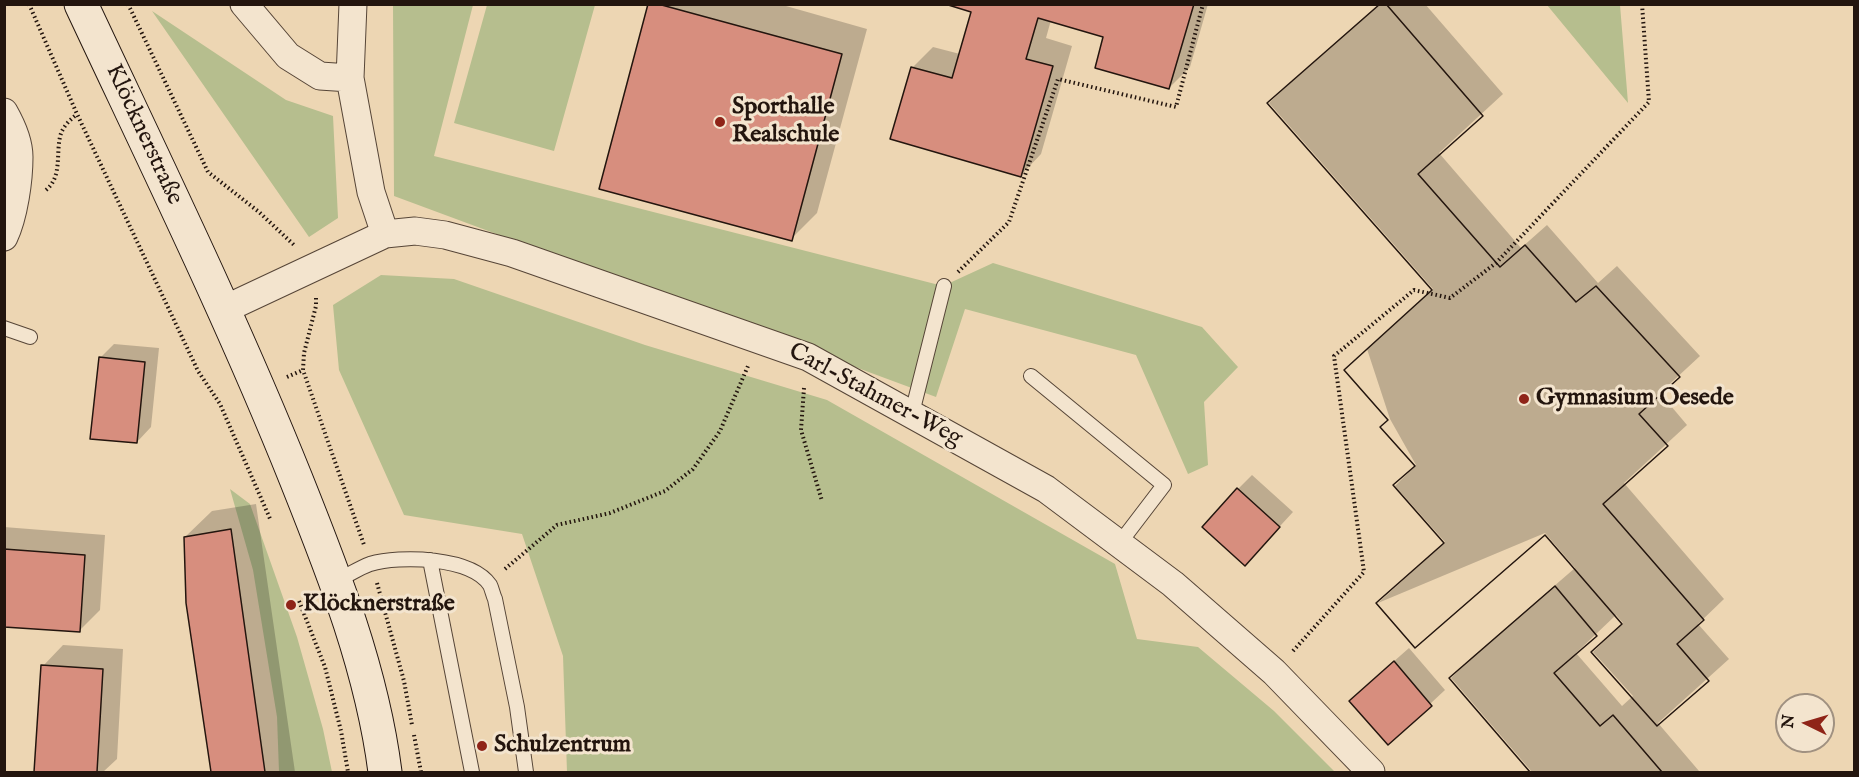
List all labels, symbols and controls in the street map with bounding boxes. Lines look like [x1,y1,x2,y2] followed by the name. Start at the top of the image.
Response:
[98,60,188,210] street label: Klöcknerstraße
[732,94,839,150] place label: Sporthalle Realschule
[713,115,727,129] marker: Sporthalle Realschule
[783,338,967,454] street label: Carl-Stahmer-Weg
[1536,385,1734,413] place label: Gymnasium Oesede
[1517,392,1531,406] marker: Gymnasium Oesede
[303,591,455,619] place label: Klöcknerstraße
[284,598,298,612] marker: Klöcknerstraße
[1775,693,1835,753] north arrow
[1778,714,1800,729] text: N
[494,732,631,760] place label: Schulzentrum
[475,739,489,753] marker: Schulzentrum

